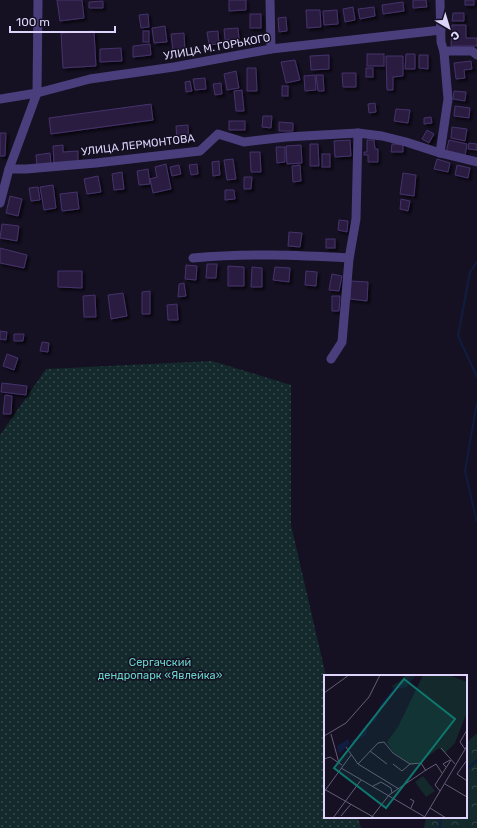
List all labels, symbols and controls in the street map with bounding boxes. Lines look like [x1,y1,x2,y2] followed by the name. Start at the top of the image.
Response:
[10,8,115,34] scale bar
[429,8,469,48] north arrow
[16,15,50,29] text: 100 m
[448,28,462,43] text: С
[163,31,271,63] street label: УЛИЦА М. ГОРЬКОГО
[81,132,196,158] street label: УЛИЦА ЛЕРМОНТОВА
[98,656,223,682] park label: Сергачский дендропарк «Явлейка»
[324,675,467,818] inset map

